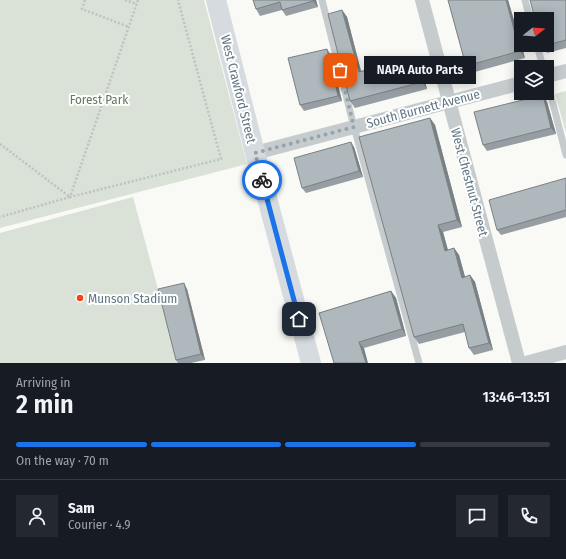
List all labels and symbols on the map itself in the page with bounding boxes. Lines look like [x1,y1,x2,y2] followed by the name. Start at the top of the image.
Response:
[514,12,554,52] north arrow
[218,33,259,146] street label: West Crawford Street
[323,53,357,87] pin
[364,56,476,84] callout: NAPA Auto Parts
[365,86,481,131] street label: South Burnett Avenue
[70,92,129,107] park label: Forest Park
[448,126,491,239] street label: West Chestnut Street
[242,160,282,200] courier
[88,291,177,306] place label: Munson Stadium
[75,293,85,303] marker: Munson Stadium
[282,302,316,336] pin

